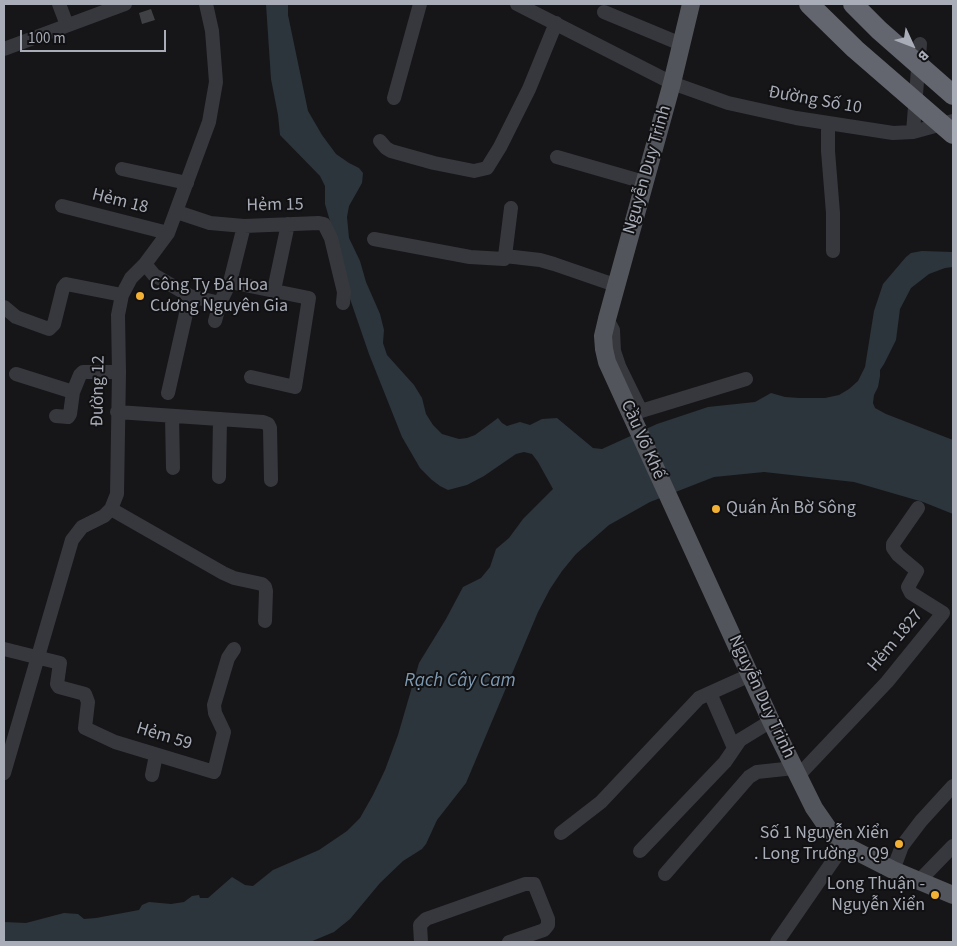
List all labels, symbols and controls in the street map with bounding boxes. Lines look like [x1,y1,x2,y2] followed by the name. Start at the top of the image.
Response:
[22,20,169,52] scale bar
[887,20,937,70] north arrow
[28,28,66,49] text: 100 m
[913,45,933,65] text: B
[767,82,863,120] street label: Đường Số 10
[619,103,677,237] street label: Nguyễn Duy Trinh
[90,185,150,219] street label: Hẻm 18
[246,195,304,217] street label: Hẻm 15
[150,275,288,318] place label: Công Ty Đá Hoa Cương Nguyên Gia
[134,290,146,302] marker: Công Ty Đá Hoa Cương Nguyên Gia
[88,355,110,427] street label: Đường 12
[615,397,669,483] street label: Cầu Võ Khế
[726,498,856,520] place label: Quán Ăn Bờ Sông
[710,503,722,515] marker: Quán Ăn Bờ Sông
[864,605,928,677] street label: Hẻm 1827
[723,632,799,762] street label: Nguyễn Duy Trinh
[404,671,516,693] water label: Rạch Cây Cam
[134,718,194,756] street label: Hẻm 59
[754,823,889,866] place label: Số 1 Nguyễn Xiển . Long Trường . Q9
[893,838,905,850] marker: Số 1 Nguyễn Xiển . Long Trường . Q9
[827,874,925,916] place label: Long Thuận - Nguyễn Xiển
[929,889,941,901] marker: Long Thuận - Nguyễn Xiển

